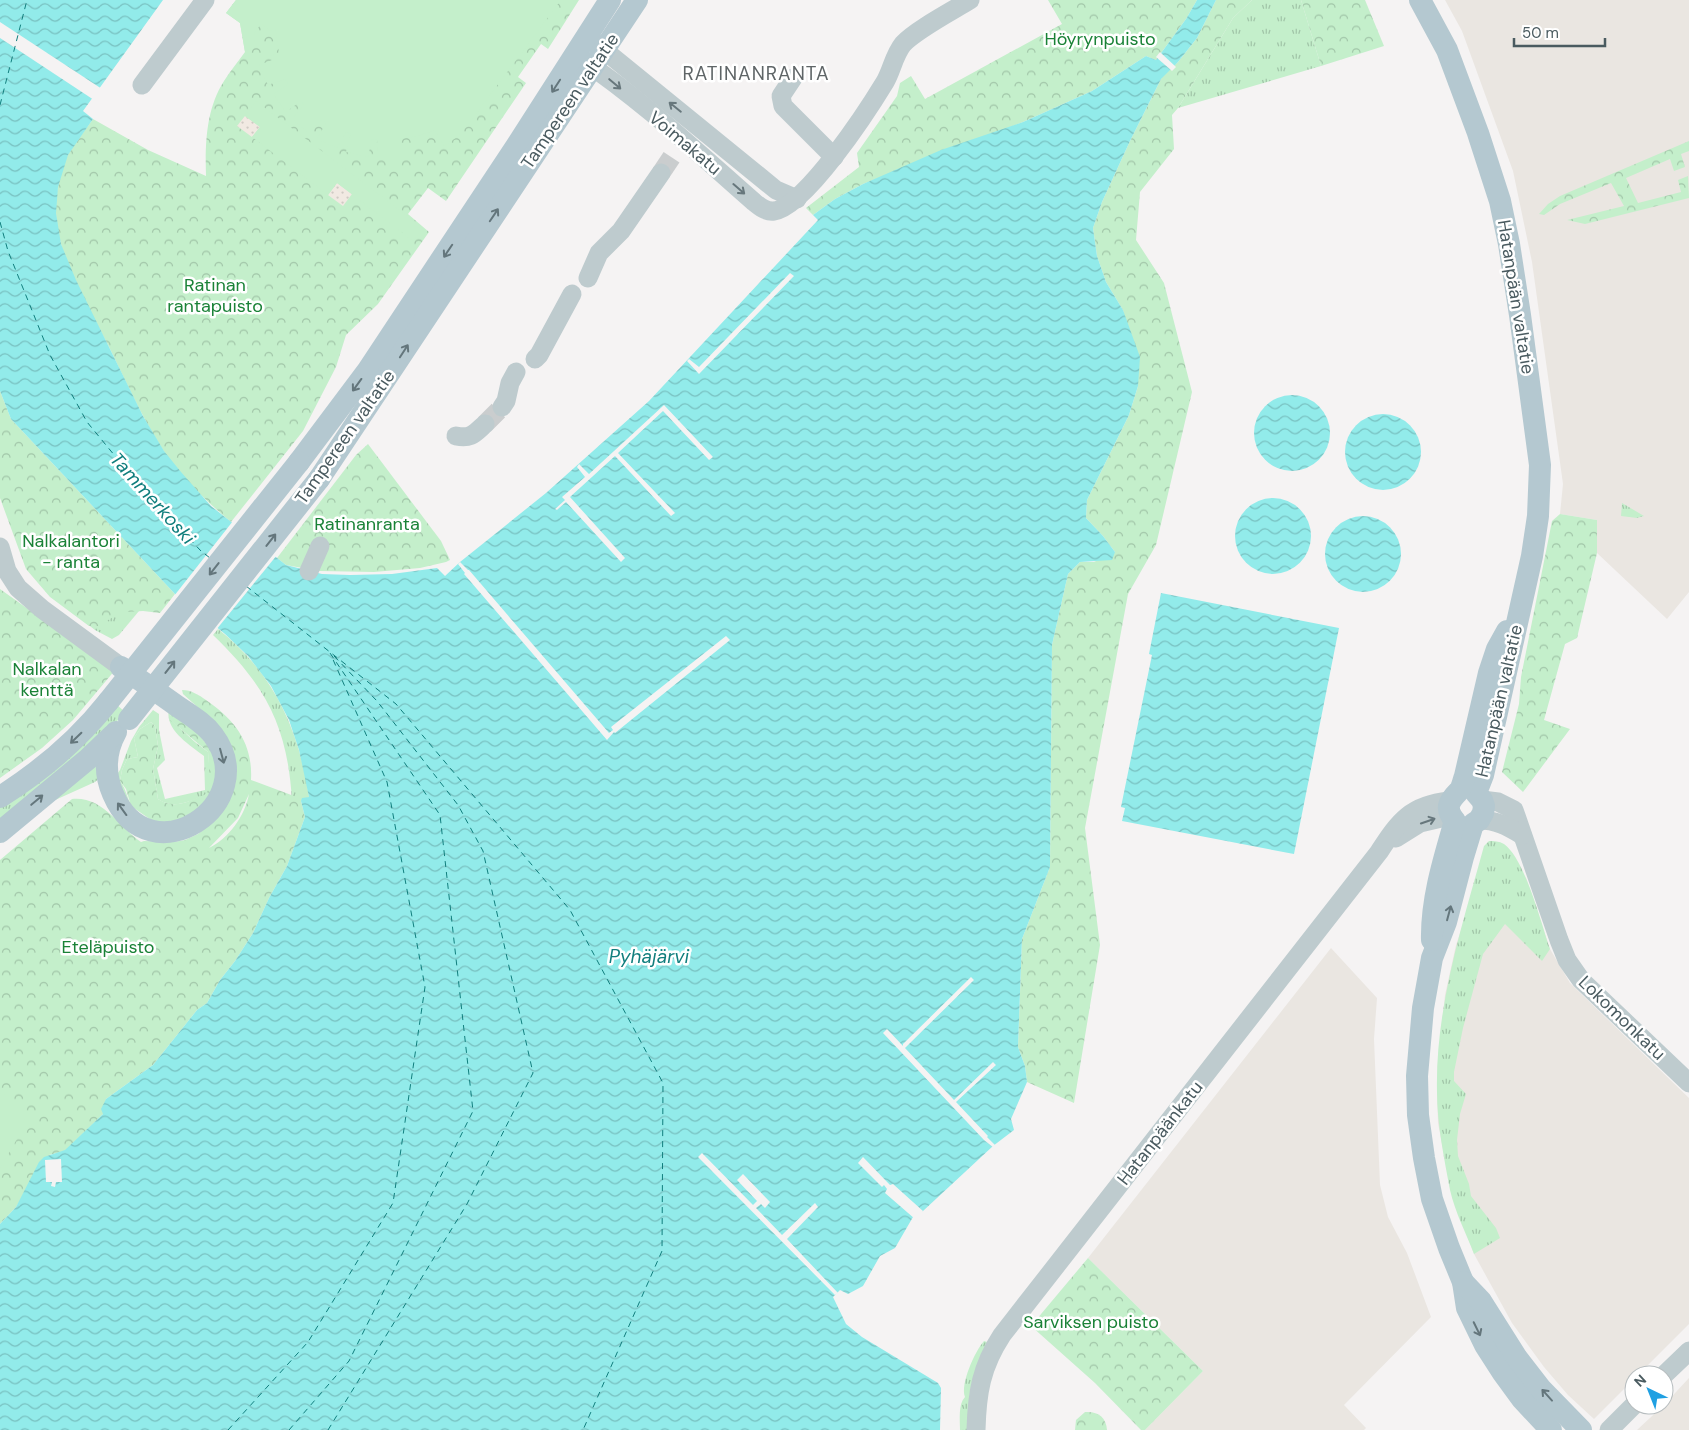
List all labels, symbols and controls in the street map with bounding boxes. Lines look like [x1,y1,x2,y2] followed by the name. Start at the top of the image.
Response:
[1514,15,1605,47] scale bar
[1522,23,1559,43] text: 50 m
[1044,27,1156,51] park label: Höyrynpuisto
[516,28,624,174] street label: Tampereen valtatie
[682,61,830,86] district label: RATINANRANTA
[551,78,561,92] one-way arrow
[608,78,621,89] one-way arrow
[669,101,682,112] one-way arrow
[644,106,726,180] street label: Voimakatu
[732,183,745,195] one-way arrow
[488,208,499,222] one-way arrow
[1492,218,1540,376] street label: Hatanpään valtatie
[442,243,452,257] one-way arrow
[167,273,263,318] park label: Ratinan rantapuisto
[399,344,409,358] one-way arrow
[290,365,400,509] street label: Tampereen valtatie
[351,378,362,391] one-way arrow
[105,447,201,550] water label: Tammerkoski
[314,512,420,536] park label: Ratinanranta
[22,529,120,574] park label: Nalkalantori - ranta
[265,534,276,547] one-way arrow
[209,562,220,575] one-way arrow
[1470,622,1528,780] street label: Hatanpään valtatie
[12,657,82,702] park label: Nalkalan kenttä
[164,661,175,674] one-way arrow
[70,732,82,745] one-way arrow
[218,747,227,763] one-way arrow
[31,795,44,806] one-way arrow
[117,802,127,816] one-way arrow
[1419,816,1435,825] one-way arrow
[1445,905,1454,921] one-way arrow
[61,935,155,959] park label: Eteläpuisto
[609,944,690,969] water label: Pyhäjärvi
[1573,971,1671,1065] street label: Lokomonkatu
[1112,1076,1208,1190] street label: Hatanpäänkatu
[1023,1310,1159,1334] park label: Sarviksen puisto
[1472,1321,1482,1336] one-way arrow
[1624,1365,1674,1415] north arrow
[1630,1370,1650,1391] text: N
[1541,1389,1552,1402] one-way arrow

